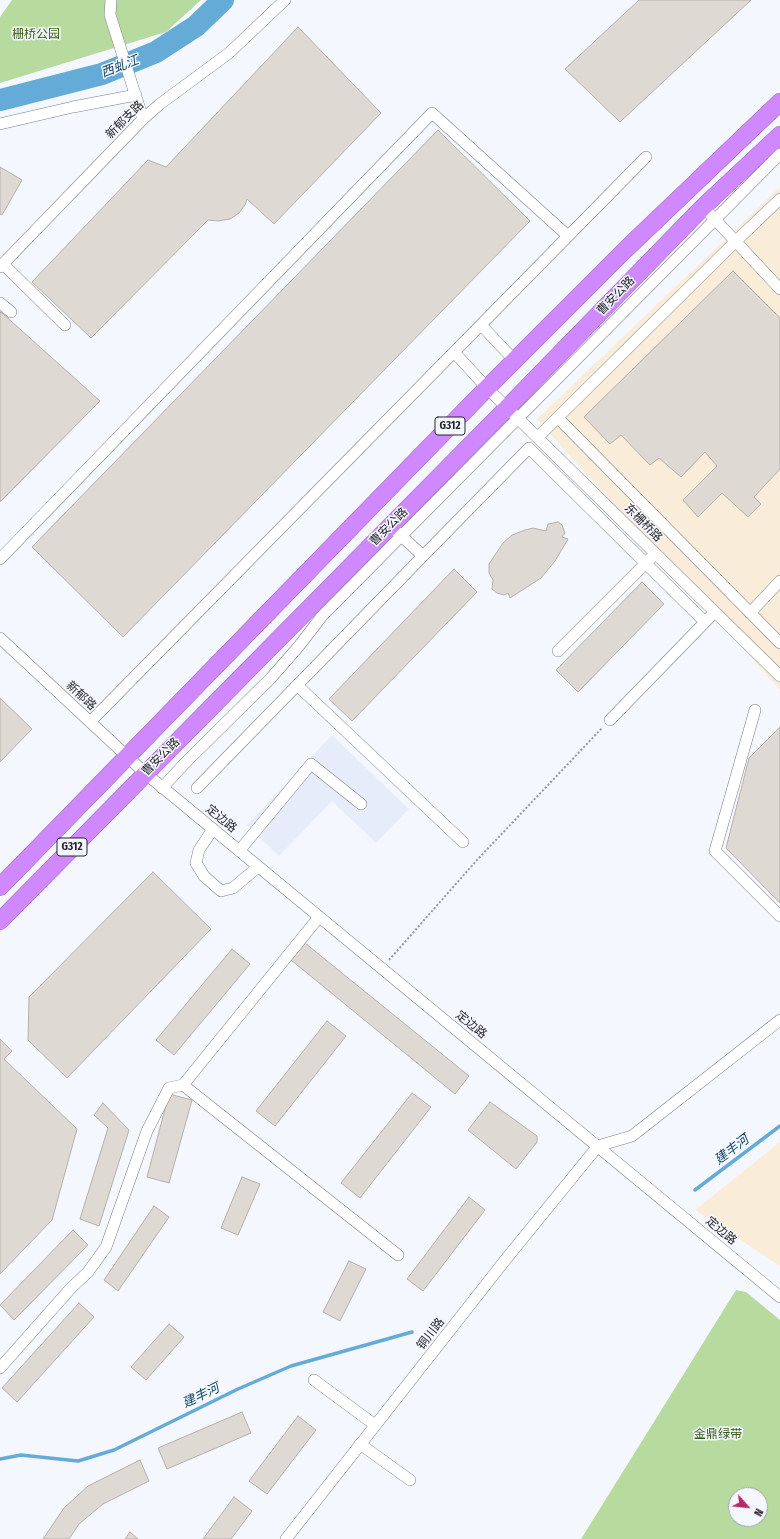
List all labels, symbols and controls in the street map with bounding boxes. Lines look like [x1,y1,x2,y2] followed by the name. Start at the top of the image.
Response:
[12,28,60,42] park label: 栅桥公园
[99,53,141,81] water label: 西虬江
[103,98,147,142] street label: 新郁支路
[594,274,638,318] street label: 曹安公路
[435,417,465,435] road number: G312
[621,501,665,545] street label: 东栅桥路
[367,505,411,549] street label: 曹安公路
[63,678,99,714] street label: 新郁路
[139,735,183,779] street label: 曹安公路
[202,802,240,836] street label: 定边路
[57,838,87,856] road number: G312
[452,1008,490,1042] street label: 定边路
[712,1132,752,1168] water label: 建丰河
[703,1214,739,1248] street label: 定边路
[414,1315,448,1353] street label: 铜川路
[180,1380,222,1412] water label: 建丰河
[694,1428,742,1442] park label: 金鼎绿带
[728,1487,768,1527] north arrow
[751,1506,766,1518] text: N

